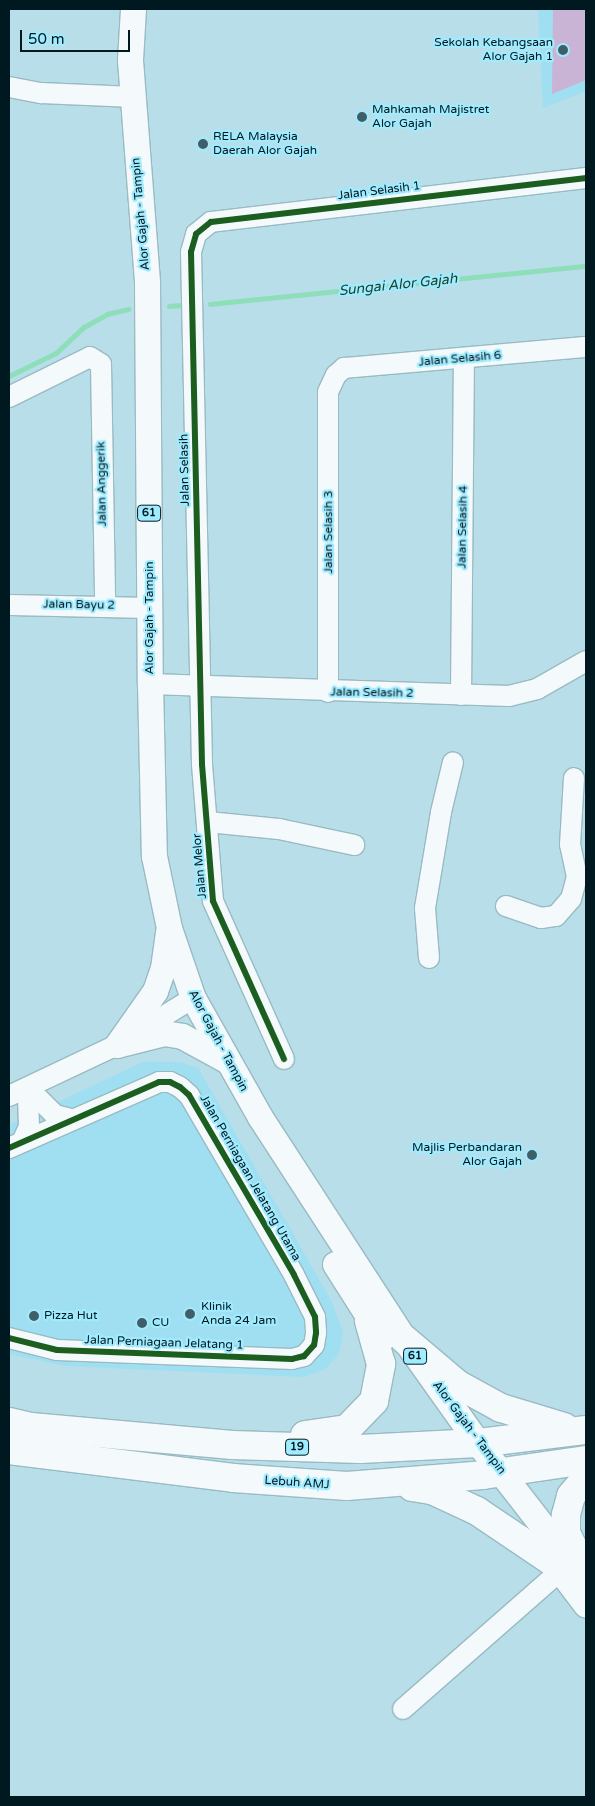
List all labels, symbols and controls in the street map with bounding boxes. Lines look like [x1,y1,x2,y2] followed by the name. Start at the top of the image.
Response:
[22,20,132,52] scale bar
[28,30,65,48] text: 50 m
[434,36,553,64] place label: Sekolah Kebangsaan Alor Gajah 1
[557,44,569,56] marker: Sekolah Kebangsaan Alor Gajah 1
[372,103,489,131] place label: Mahkamah Majistret Alor Gajah
[356,111,368,123] marker: Mahkamah Majistret Alor Gajah
[213,130,317,158] place label: RELA Malaysia Daerah Alor Gajah
[197,138,209,150] marker: RELA Malaysia Daerah Alor Gajah
[129,157,153,271] street label: Alor Gajah - Tampin
[337,179,421,203] street label: Jalan Selasih 1
[338,270,458,300] water label: Sungai Alor Gajah
[418,348,502,370] street label: Jalan Selasih 6
[177,434,193,506] street label: Jalan Selasih
[94,442,110,526] street label: Jalan Anggerik
[455,485,471,569] street label: Jalan Selasih 4
[322,490,336,574] street label: Jalan Selasih 3
[136,504,162,522] road number: 61
[143,562,157,674] street label: Alor Gajah - Tampin
[43,597,115,613] street label: Jalan Bayu 2
[330,685,414,701] street label: Jalan Selasih 2
[190,833,210,899] street label: Jalan Melor
[185,988,251,1094] street label: Alor Gajah - Tampin
[196,1092,304,1264] street label: Jalan Perniagaan Jelatang Utama
[412,1141,522,1169] place label: Majlis Perbandaran Alor Gajah
[526,1149,538,1161] marker: Majlis Perbandaran Alor Gajah
[201,1300,276,1328] place label: Klinik Anda 24 Jam
[183,1307,197,1321] marker: Klinik Anda 24 Jam
[44,1309,98,1323] place label: Pizza Hut
[28,1310,40,1322] marker: Pizza Hut
[152,1316,169,1330] place label: CU
[136,1317,148,1329] marker: CU
[84,1333,244,1353] street label: Jalan Perniagaan Jelatang 1
[402,1348,428,1364] road number: 61
[429,1379,509,1477] street label: Alor Gajah - Tampin
[284,1438,310,1455] road number: 19
[264,1474,330,1492] street label: Lebuh AMJ

